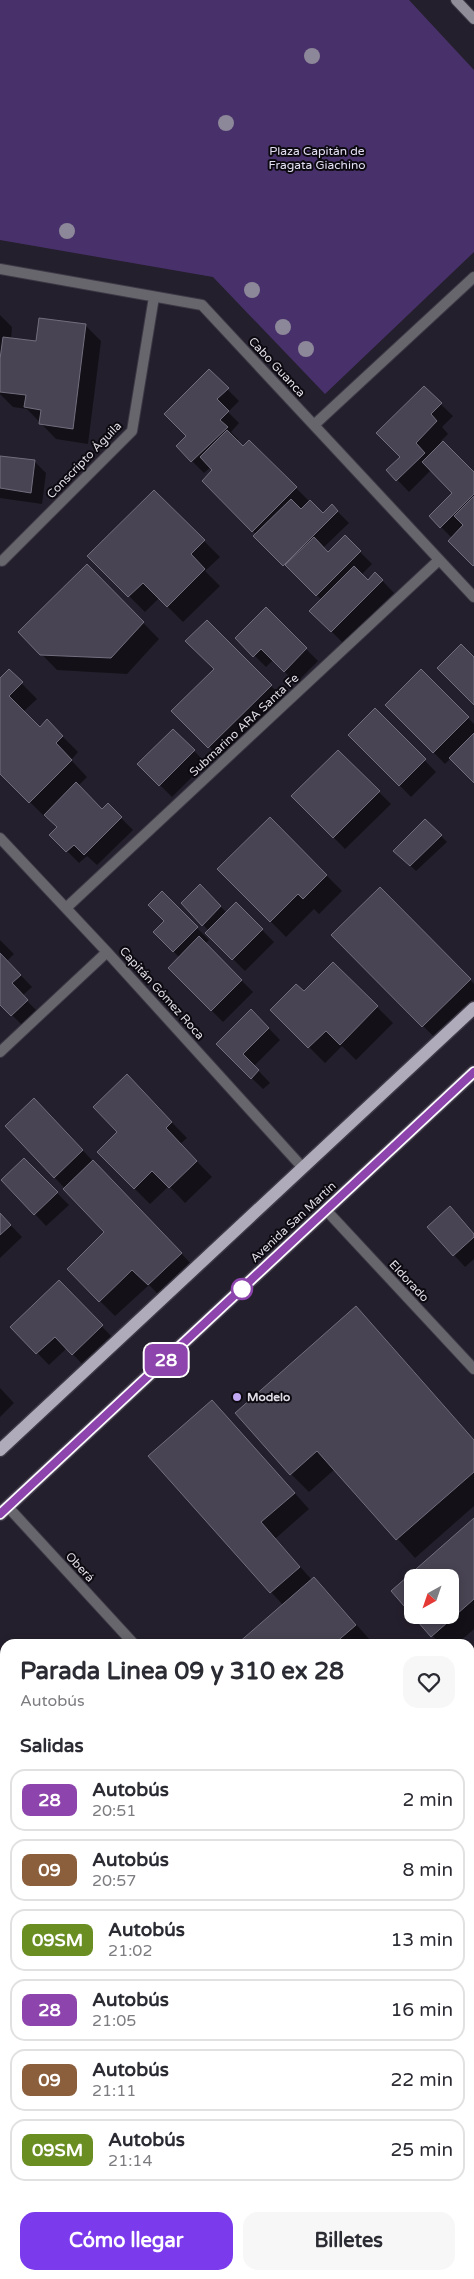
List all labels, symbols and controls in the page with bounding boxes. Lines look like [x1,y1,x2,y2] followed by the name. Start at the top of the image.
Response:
[268,144,366,172] park label: Plaza Capitán de Fragata Giachino
[246,334,308,400] street label: Cabo Guanca
[44,419,124,501] street label: Conscripto Águila
[187,671,302,779] street label: Submarino ARA Santa Fe
[117,944,207,1042] street label: Capitán Gómez Roca
[247,1179,339,1265] street label: Avenida San Martín
[386,1257,432,1305] street label: Eldorado
[231,1278,253,1300] unlabelled marker
[144,1344,188,1376] line badge: 28
[155,1349,177,1371] text: 28
[247,1390,290,1404] place label: Modelo
[231,1391,243,1403] marker: Modelo
[63,1549,97,1585] street label: Oberá
[404,1569,459,1624] north arrow
[404,1569,459,1624] map controls
[403,1656,455,1708] button: heart
[20,1657,344,1686] text: Parada Linea 09 y 310 ex 28
[20,1691,85,1711] text: Autobús
[20,1735,84,1757] text: Salidas
[92,1779,169,1801] text: Autobús
[38,1789,61,1811] text: 28
[402,1789,453,1811] text: 2 min
[92,1801,136,1821] text: 20:51
[92,1849,169,1871] text: Autobús
[38,1859,61,1881] text: 09
[402,1859,453,1881] text: 8 min
[92,1871,136,1891] text: 20:57
[108,1919,185,1941] text: Autobús
[32,1929,83,1951] text: 09SM
[390,1929,453,1951] text: 13 min
[108,1941,152,1961] text: 21:02
[92,1989,169,2011] text: Autobús
[38,1999,61,2021] text: 28
[390,1999,453,2021] text: 16 min
[92,2011,136,2031] text: 21:05
[92,2059,169,2081] text: Autobús
[38,2069,61,2091] text: 09
[390,2069,453,2091] text: 22 min
[92,2081,136,2101] text: 21:11
[108,2129,185,2151] text: Autobús
[32,2139,83,2161] text: 09SM
[390,2139,453,2161] text: 25 min
[108,2151,152,2171] text: 21:14
[20,2212,233,2270] button: Cómo llegar
[243,2212,455,2270] button: Billetes

